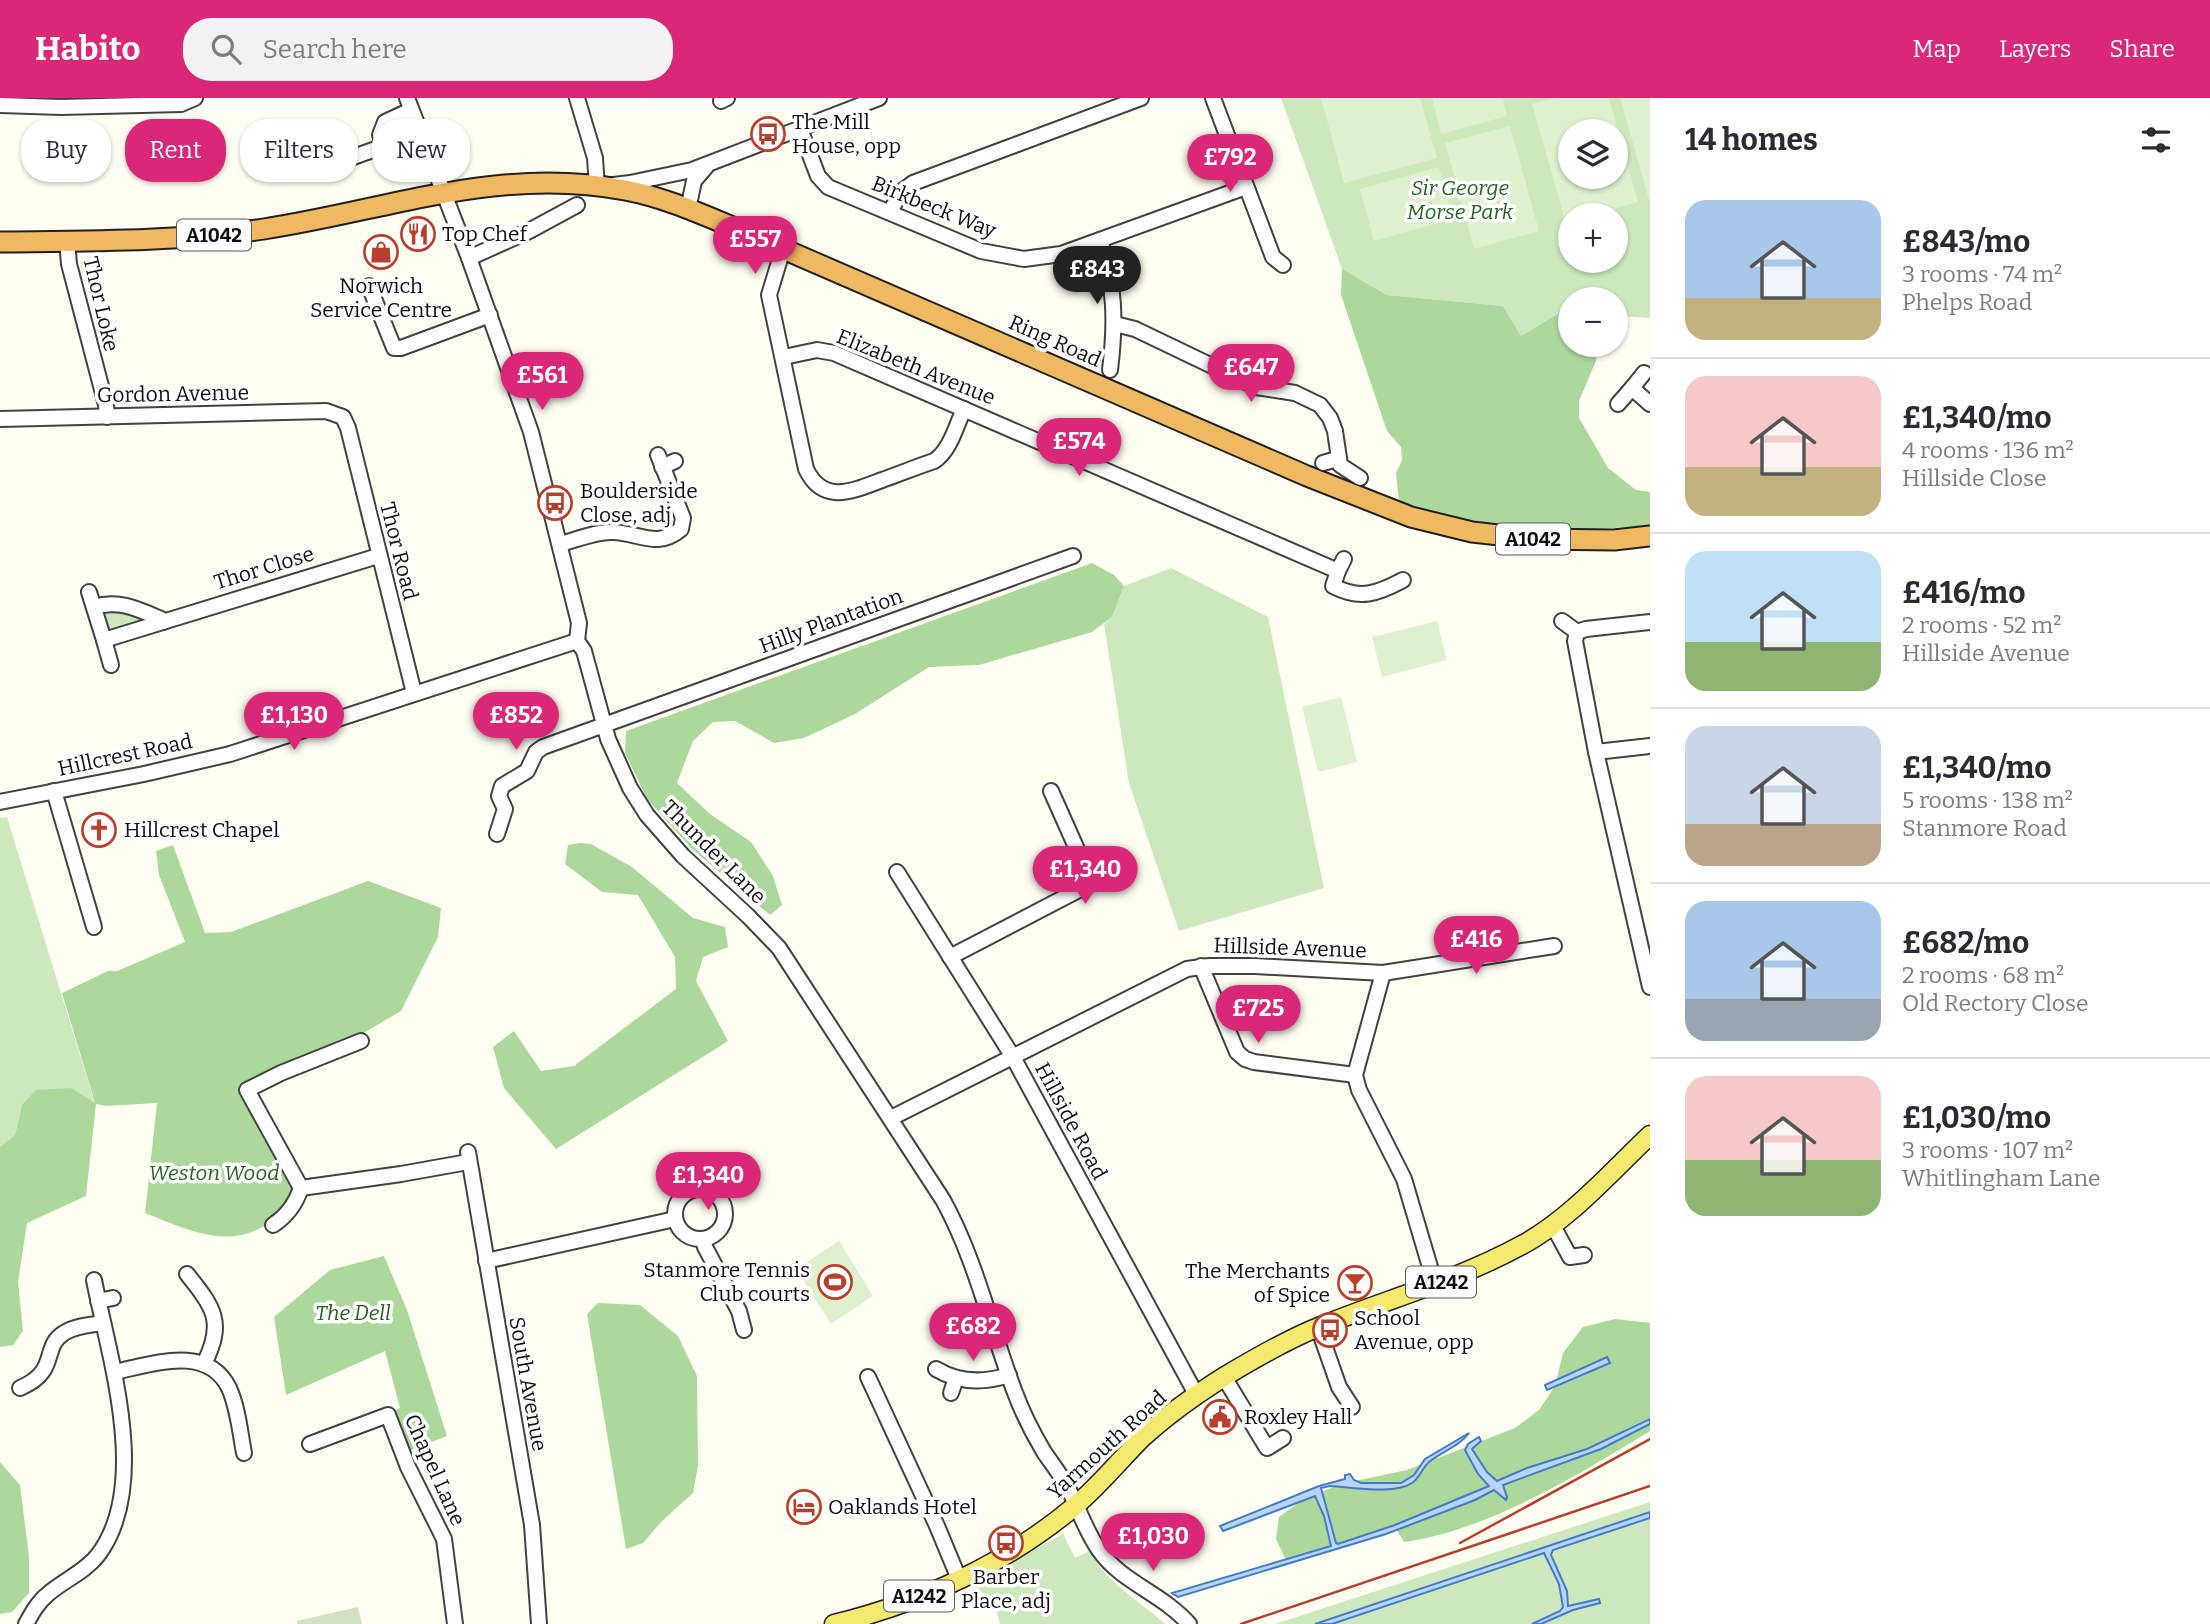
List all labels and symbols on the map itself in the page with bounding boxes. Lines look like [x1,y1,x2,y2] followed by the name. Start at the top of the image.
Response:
[792,109,901,159] place label: The Mill House, opp
[749,115,787,153] bus stop icon: The Mill House, opp
[1189,134,1271,194] pin: £792
[868,170,1001,244] street label: Birkbeck Way
[1407,175,1514,225] park label: Sir George Morse Park
[399,215,437,253] restaurant icon: Top Chef
[714,216,796,276] pin: £557
[177,220,251,251] road number: A1042
[442,221,529,247] place label: Top Chef
[362,233,400,271] shop icon: Norwich Service Centre
[1056,246,1138,306] pin: £843
[77,254,125,354] street label: Thor Loke
[310,273,452,323] place label: Norwich Service Centre
[1005,309,1105,373] street label: Ring Road
[833,323,999,411] street label: Elizabeth Avenue
[1210,344,1292,404] pin: £647
[501,352,583,412] pin: £561
[97,380,249,408] street label: Gordon Avenue
[1038,418,1120,478] pin: £574
[580,478,698,528] place label: Boulderside Close, adj
[536,484,574,522] bus stop icon: Boulderside Close, adj
[374,499,424,603] street label: Thor Road
[1496,524,1570,554] road number: A1042
[211,540,317,596] street label: Thor Close
[756,583,906,659] street label: Hilly Plantation
[237,692,351,752] pin: £1,130
[475,692,557,752] pin: £852
[55,728,195,782] street label: Hillcrest Road
[657,795,771,909] street label: Thunder Lane
[80,811,118,849] church icon: Hillcrest Chapel
[124,817,279,843] place label: Hillcrest Chapel
[1028,846,1142,906] pin: £1,340
[1435,916,1517,976] pin: £416
[1213,932,1367,964] street label: Hillside Avenue
[1217,986,1299,1045] pin: £725
[1029,1058,1113,1184] street label: Hillside Road
[651,1152,765,1212] pin: £1,340
[148,1160,280,1186] park label: Weston Wood
[643,1257,810,1307] place label: Stanmore Tennis Club courts
[1185,1258,1330,1308] place label: The Merchants of Spice
[816,1263,854,1301] sports icon: Stanmore Tennis Club courts
[1336,1264,1374,1302] bar icon: The Merchants of Spice
[1406,1266,1476,1298] road number: A1242
[315,1300,391,1326] park label: The Dell
[932,1304,1014,1363] pin: £682
[1354,1305,1474,1355] place label: School Avenue, opp
[1311,1311,1349,1349] bus stop icon: School Avenue, opp
[503,1315,553,1453] street label: South Avenue
[1042,1385,1172,1505] street label: Yarmouth Road
[1201,1398,1239,1436] public building icon: Roxley Hall
[1244,1404,1352,1430] place label: Roxley Hall
[399,1410,471,1530] street label: Chapel Lane
[785,1488,823,1526] hotel icon: Oaklands Hotel
[828,1494,977,1520] place label: Oaklands Hotel
[1096,1514,1210,1573] pin: £1,030
[987,1524,1025,1562] bus stop icon: Barber Place, adj
[961,1564,1051,1614] place label: Barber Place, adj
[884,1580,954,1612] road number: A1242

